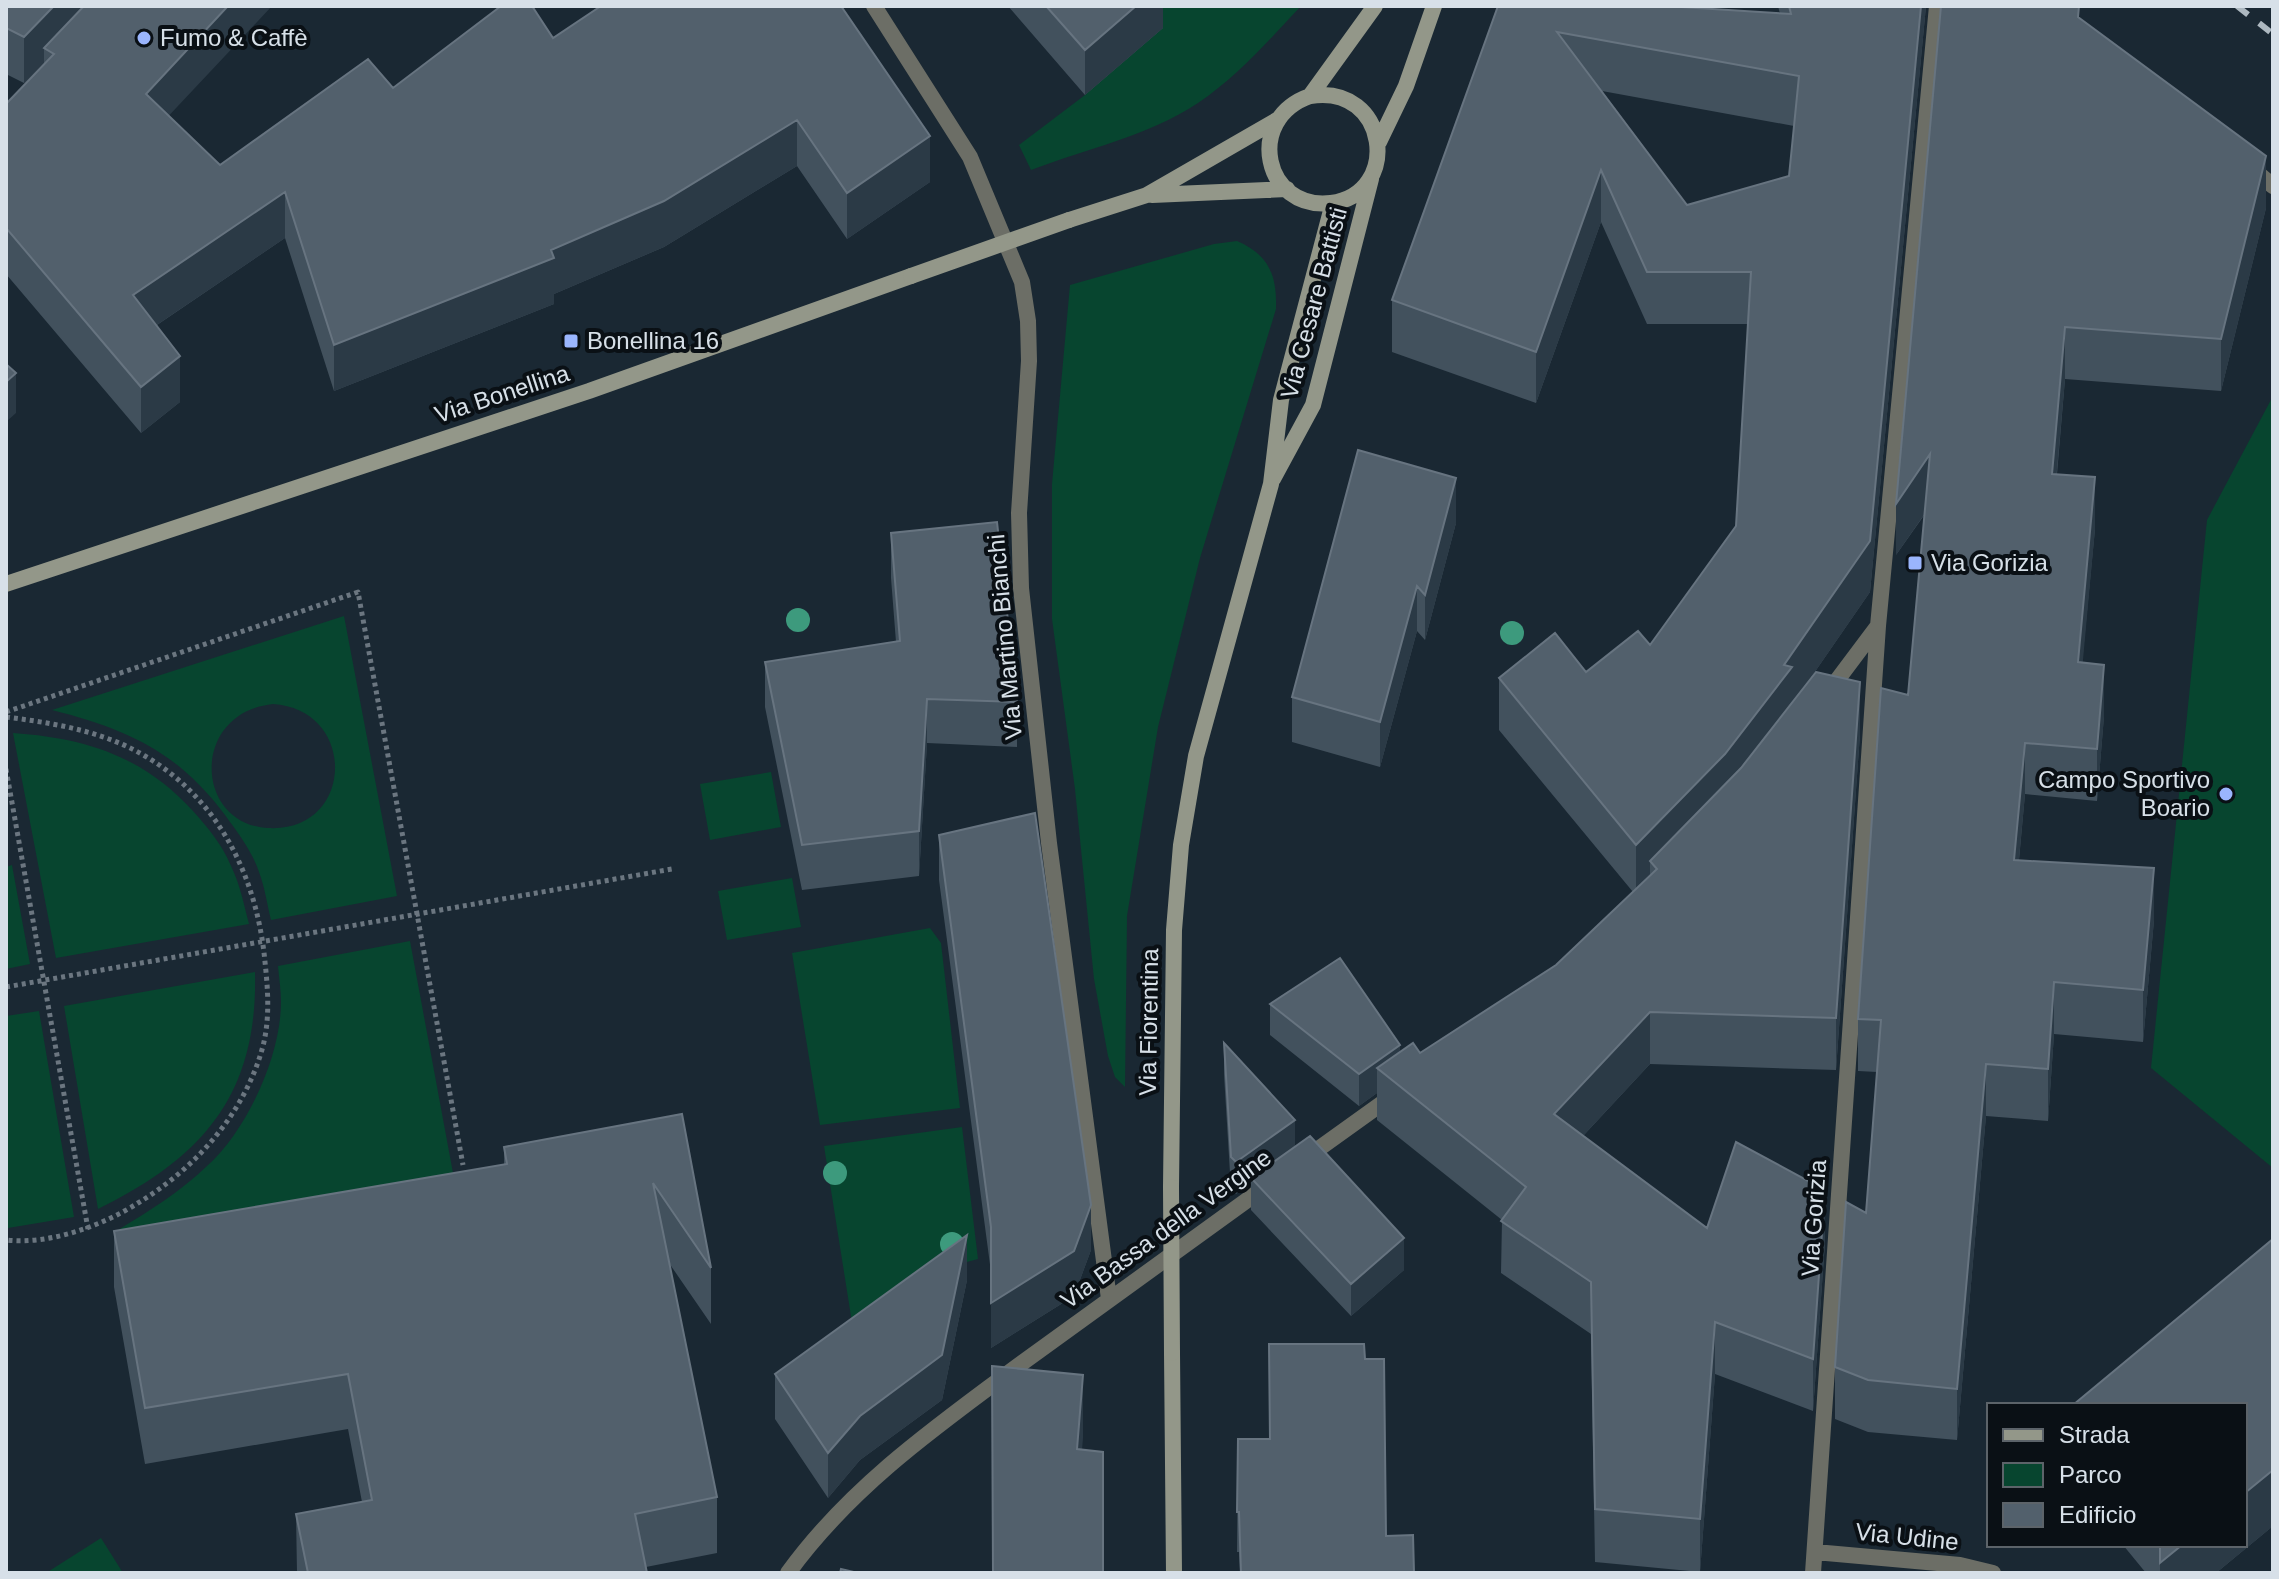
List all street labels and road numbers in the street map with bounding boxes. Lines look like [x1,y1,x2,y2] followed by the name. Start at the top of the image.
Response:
[1275,204,1352,402] street label: Via Cesare Battisti
[431,359,573,428] street label: Via Bonellina
[982,533,1027,741] street label: Via Martino Bianchi
[1134,947,1163,1096] street label: Via Fiorentina
[1055,1143,1276,1314] street label: Via Bassa della Vergine
[1796,1158,1831,1277] street label: Via Gorizia
[1854,1518,1960,1555] street label: Via Udine

